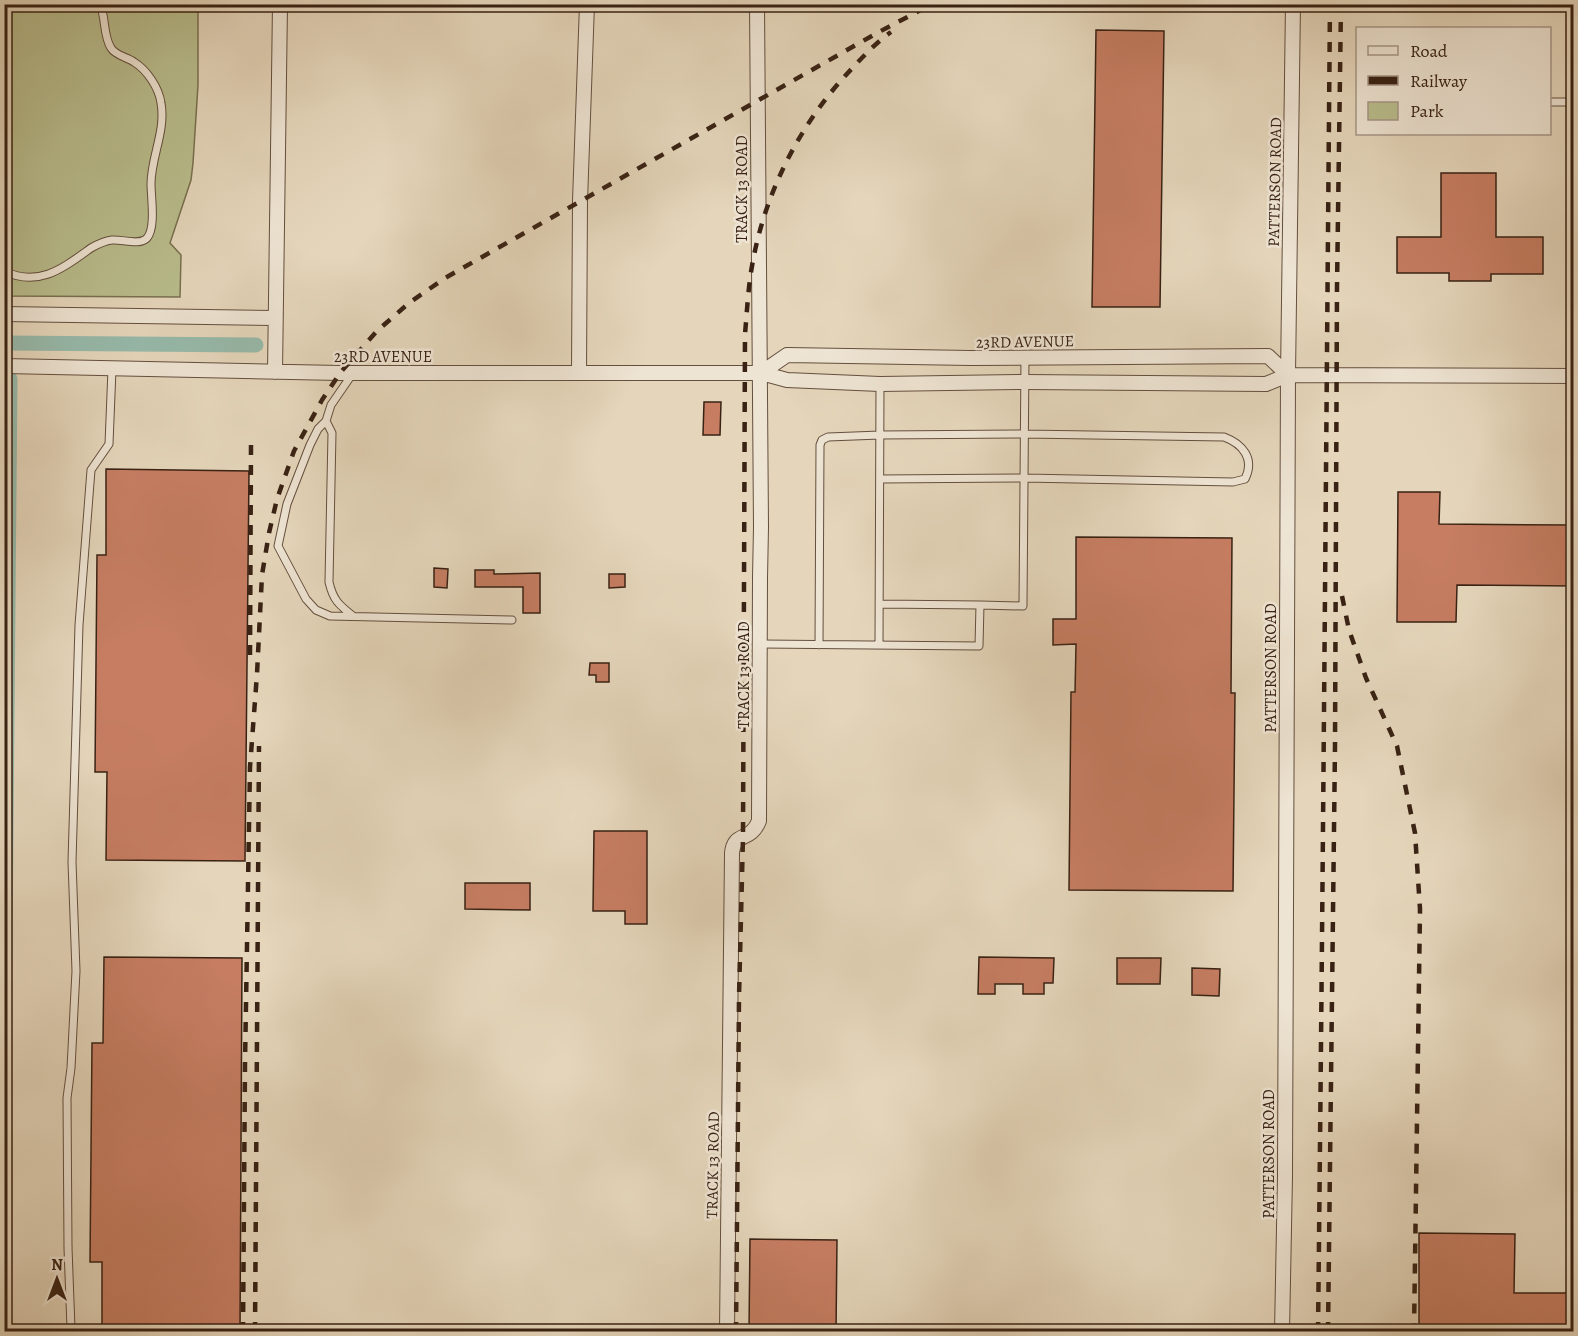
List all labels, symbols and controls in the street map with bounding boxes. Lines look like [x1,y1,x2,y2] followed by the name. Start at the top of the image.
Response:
[1356,27,1551,135] legend
[1410,39,1448,63] text: Road
[1410,69,1468,93] text: Railway
[1410,99,1444,123] text: Park
[1263,117,1287,247] street label: PATTERSON ROAD
[731,135,753,243] street label: TRACK 13 ROAD
[976,330,1074,354] street label: 23RD AVENUE
[334,346,432,368] street label: 23RD AVENUE
[1260,603,1282,733] street label: PATTERSON ROAD
[733,621,755,729] street label: TRACK 13 ROAD
[1258,1089,1280,1219] street label: PATTERSON ROAD
[701,1111,725,1219] street label: TRACK 13 ROAD
[27,1249,87,1309] north arrow
[51,1254,63,1276] text: N

